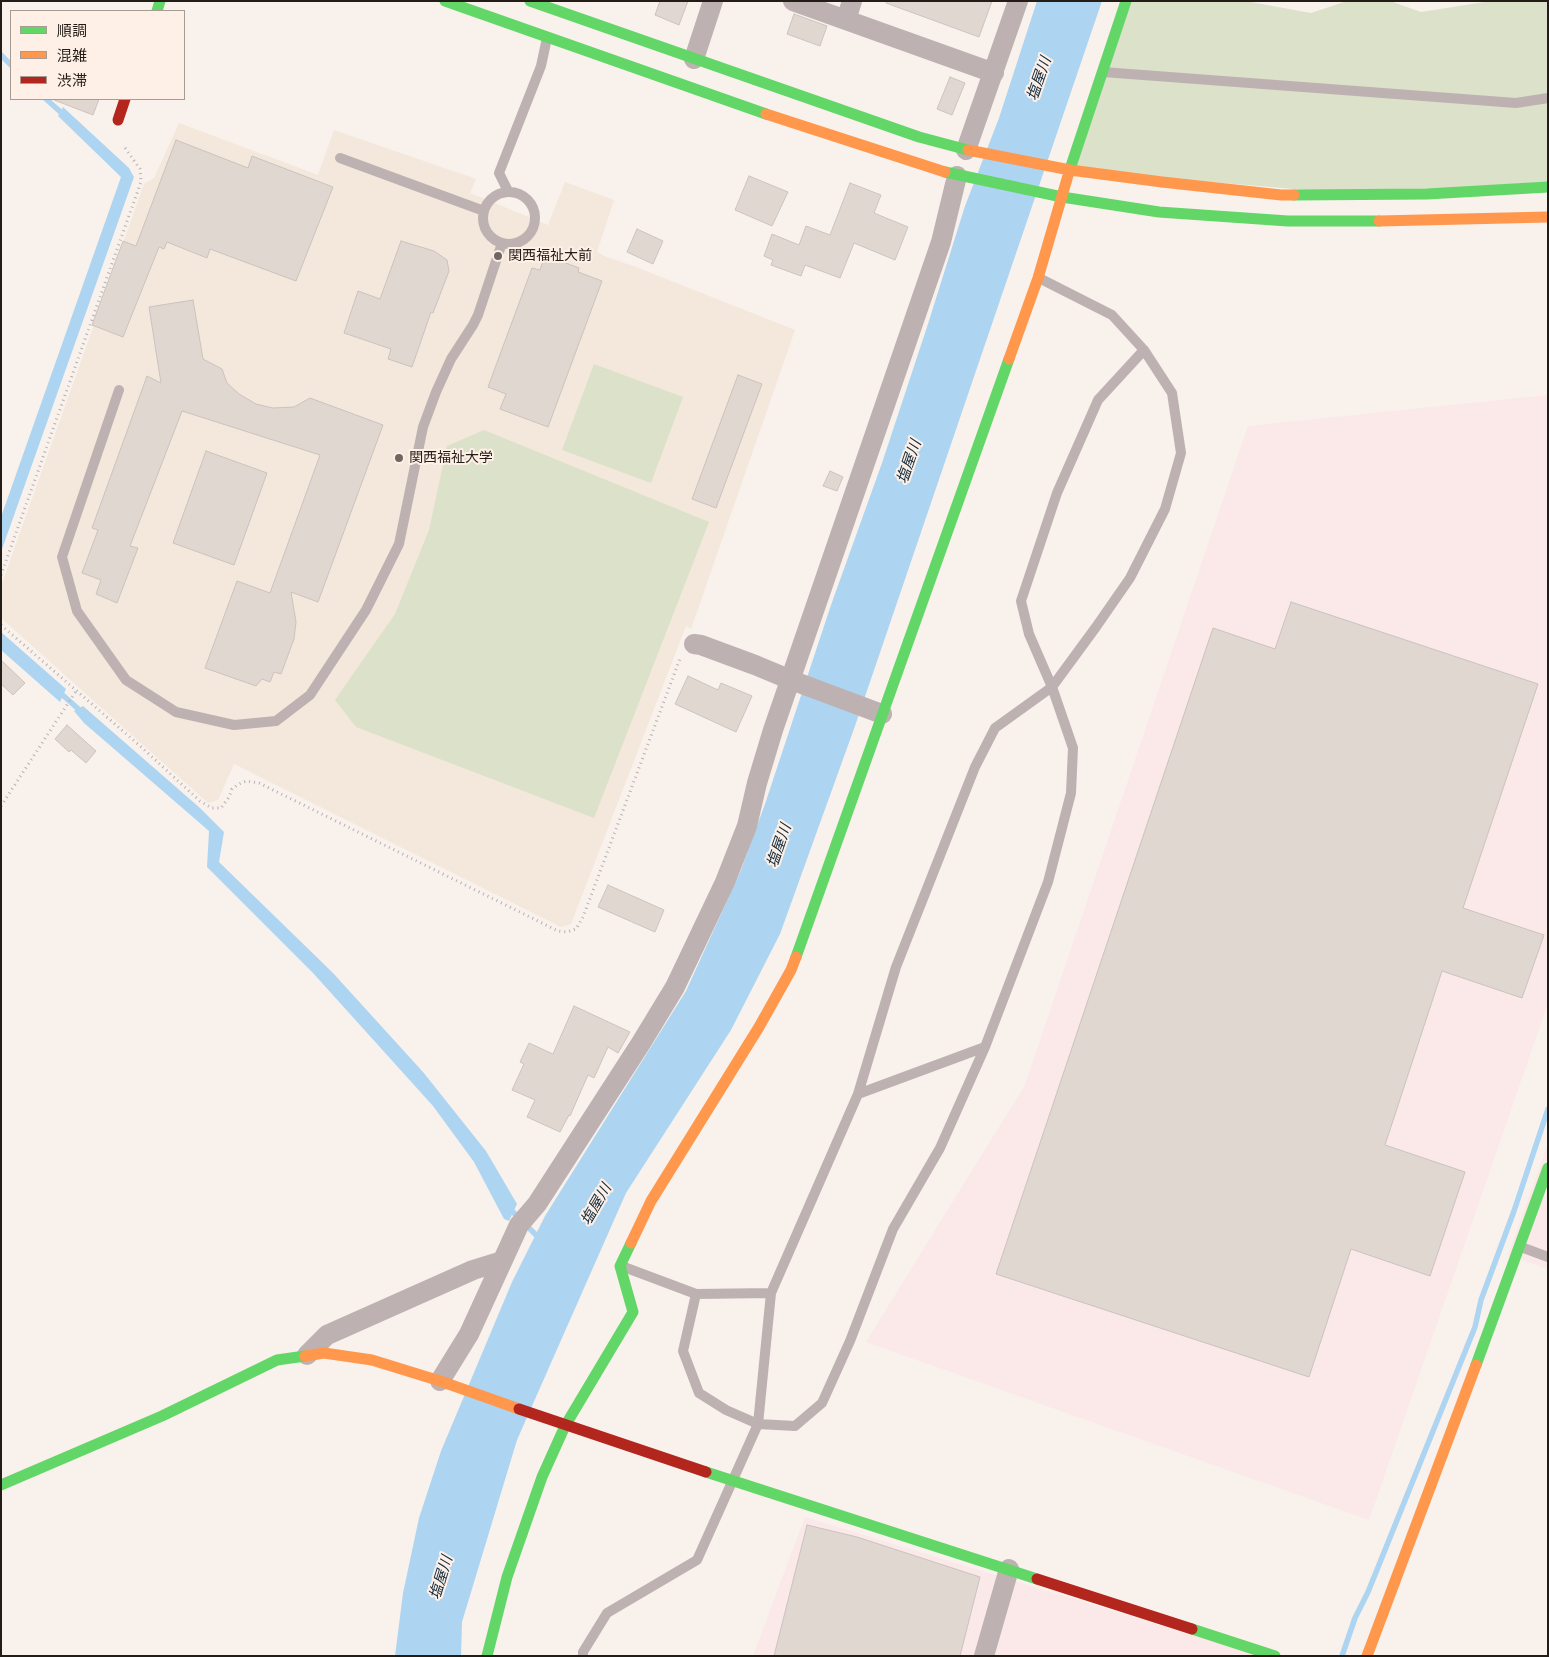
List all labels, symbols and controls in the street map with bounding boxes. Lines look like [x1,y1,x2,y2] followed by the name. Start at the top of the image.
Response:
[10,10,185,100] legend
[57,22,87,40] text: 順調
[57,47,87,65] text: 混雑
[1024,55,1056,103] water label: 塩屋川
[57,72,87,90] text: 渋滞
[508,248,592,264] place label: 関西福祉大前
[492,250,504,262] marker: 関西福祉大前
[894,438,926,486] water label: 塩屋川
[409,450,493,466] place label: 関西福祉大学
[393,452,405,464] marker: 関西福祉大学
[764,822,796,870] water label: 塩屋川
[578,1181,616,1229] water label: 塩屋川
[427,1554,457,1602] water label: 塩屋川

